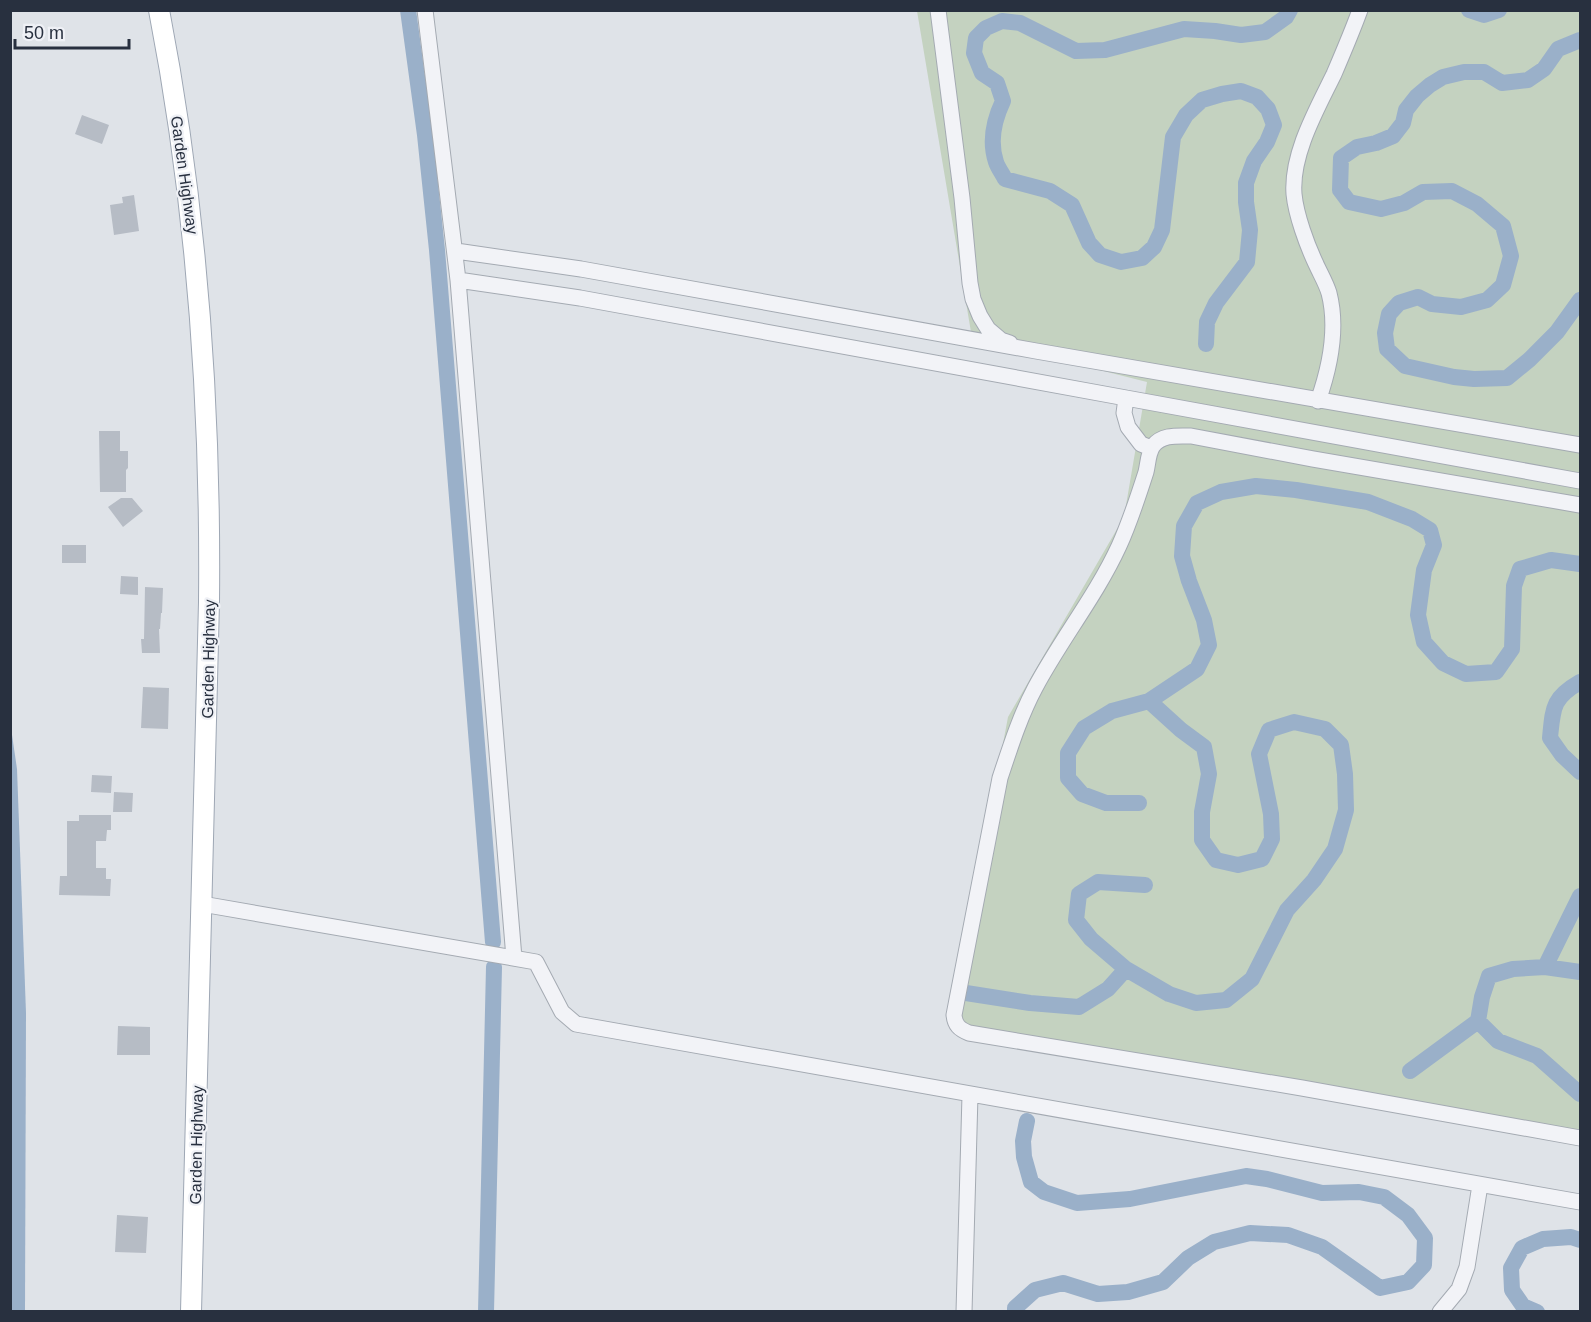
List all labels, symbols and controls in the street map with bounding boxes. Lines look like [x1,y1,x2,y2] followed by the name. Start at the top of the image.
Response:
[15,12,129,50] scale bar
[24,23,64,43] text: 50 m
[168,115,201,235] street label: Garden Highway
[199,599,218,719] street label: Garden Highway
[187,1085,206,1205] street label: Garden Highway

